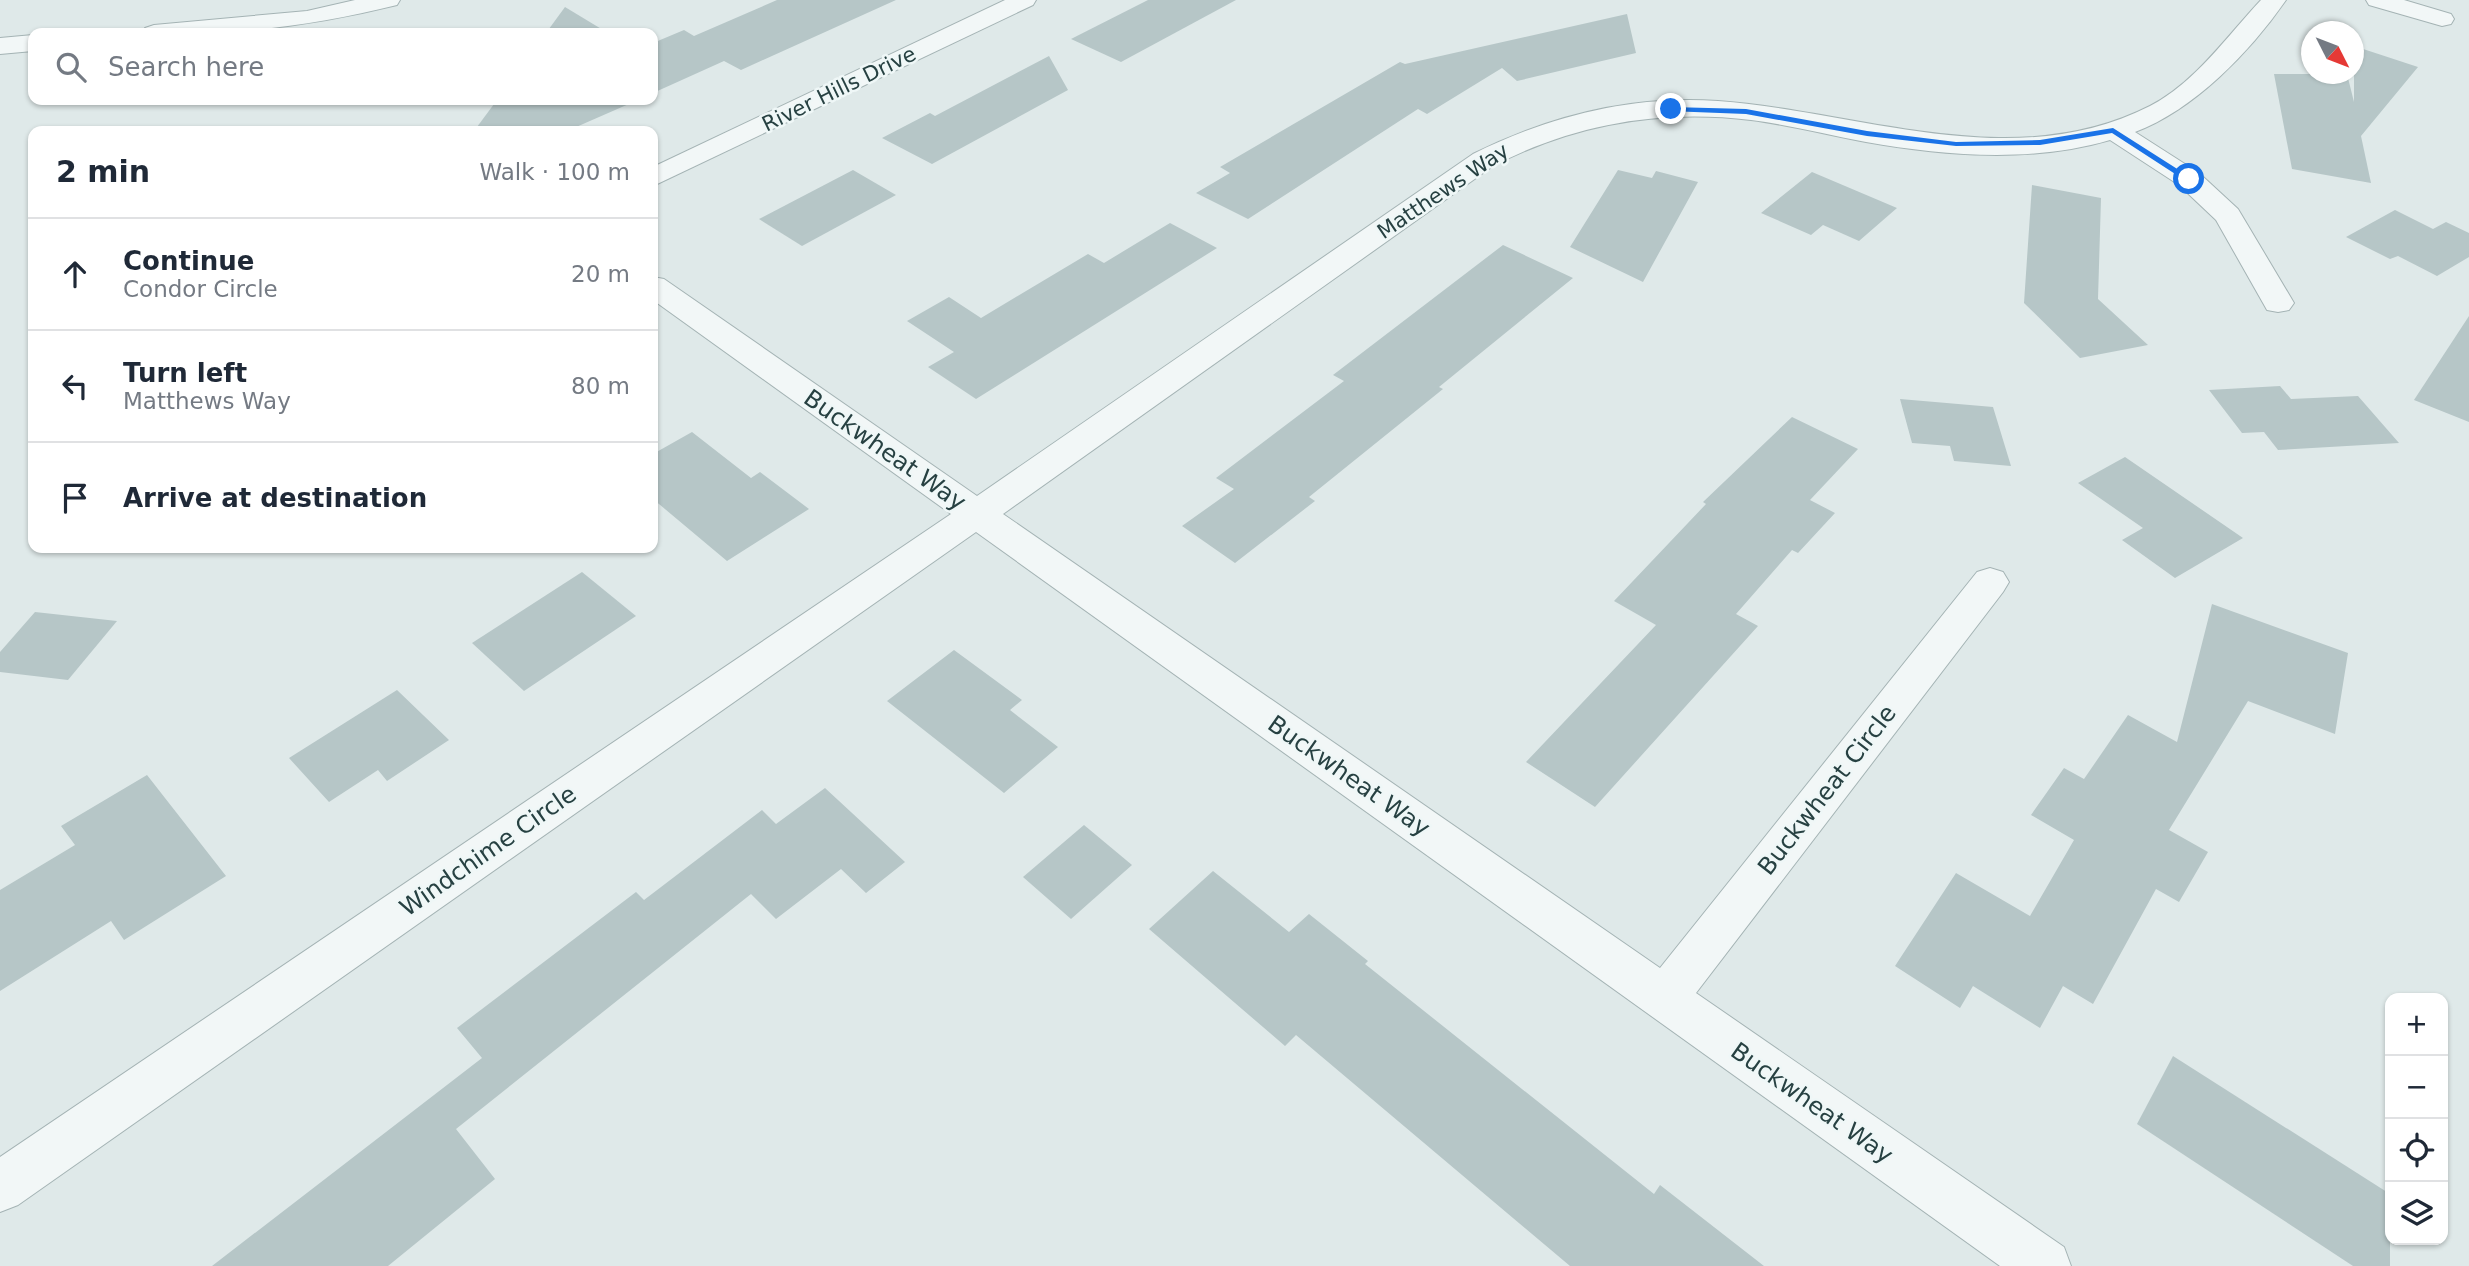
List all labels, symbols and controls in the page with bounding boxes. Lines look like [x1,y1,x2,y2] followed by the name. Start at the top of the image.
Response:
[2301,21,2364,84] north arrow
[28,28,658,105] search box
[758,41,920,137] street label: River Hills Drive
[52,48,90,86] icon: search
[108,52,264,82] text: Search here
[1655,93,1686,124] route end
[1373,138,1513,244] street label: Matthews Way
[56,154,150,189] text: 2 min
[479,159,630,185] text: Walk · 100 m
[2173,163,2204,194] route start
[123,246,254,276] text: Continue
[56,255,94,293] icon: ahead
[571,261,630,287] text: 20 m
[123,276,278,302] text: Condor Circle
[123,358,247,388] text: Turn left
[56,367,94,405] icon: left
[571,373,630,399] text: 80 m
[799,384,971,516] street label: Buckwheat Way
[123,388,291,414] text: Matthews Way
[56,479,94,517] icon: arrive
[123,483,427,513] text: Arrive at destination
[1752,700,1902,880] street label: Buckwheat Circle
[1263,710,1435,842] street label: Buckwheat Way
[395,780,581,922] street label: Windchime Circle
[2385,993,2448,1245] map controls
[2385,993,2448,1056] button: +
[1726,1037,1898,1169] street label: Buckwheat Way
[2385,1056,2448,1119] button: −
[2385,1119,2448,1182] button: locate
[2385,1182,2448,1245] button: layers

